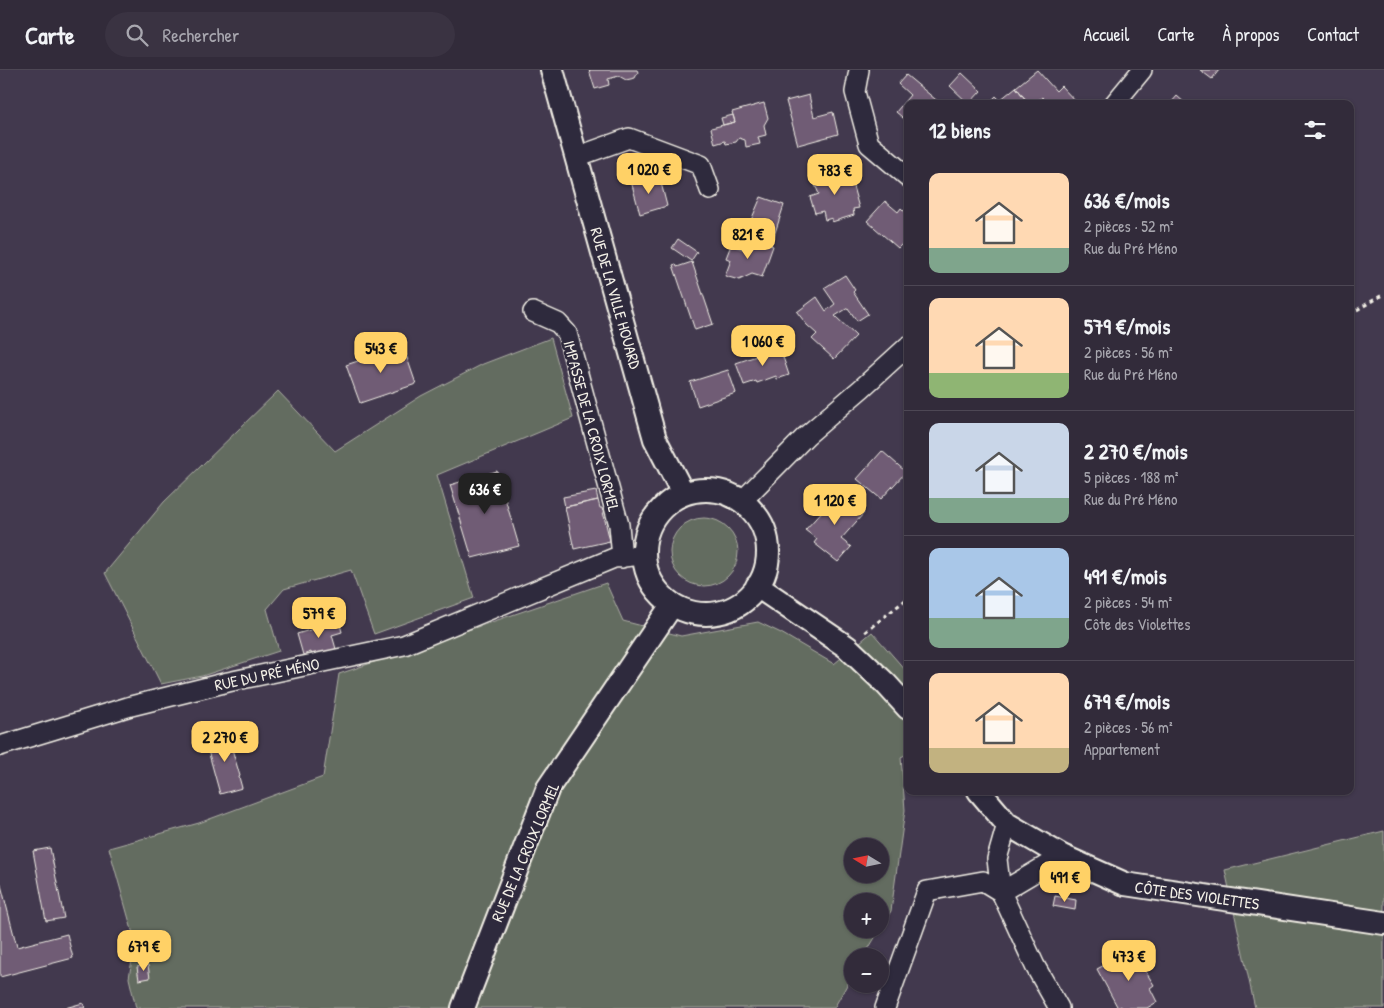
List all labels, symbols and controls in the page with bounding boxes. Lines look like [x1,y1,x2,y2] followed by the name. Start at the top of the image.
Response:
[105,12,455,57] search box
[25,19,75,51] text: Carte
[123,21,151,49] icon: search
[163,22,239,48] text: Rechercher
[1083,22,1129,47] text: Accueil
[1157,22,1195,47] text: Carte
[1223,22,1279,47] text: À propos
[1307,22,1359,47] text: Contact
[929,116,991,145] text: 12 biens
[1301,116,1329,144] icon: filters
[603,152,695,195] pin: 1 020 €
[800,154,870,196] pin: 783 €
[628,158,670,180] text: 1 020 €
[818,159,852,181] text: 783 €
[1084,186,1170,215] text: 636 €/mois
[969,193,1029,253] icon: home
[1084,215,1174,237] text: 2 pièces · 52 m²
[713,218,783,260] pin: 821 €
[732,223,764,245] text: 821 €
[585,225,647,372] street label: RUE DE LA VILLE HOUARD
[1084,237,1178,259] text: Rue du Pré Méno
[1084,312,1170,341] text: 579 €/mois
[969,318,1029,378] icon: home
[717,324,809,367] pin: 1 060 €
[742,330,784,352] text: 1 060 €
[346,332,416,374] pin: 543 €
[365,337,397,359] text: 543 €
[559,338,625,514] street label: IMPASSE DE LA CROIX LORMEL
[1084,341,1173,363] text: 2 pièces · 56 m²
[1084,363,1178,385] text: Rue du Pré Méno
[1084,437,1188,466] text: 2 270 €/mois
[969,443,1029,503] icon: home
[1084,466,1178,488] text: 5 pièces · 188 m²
[450,472,520,515] pin: 636 €
[469,478,501,500] text: 636 €
[789,484,881,526] pin: 1 120 €
[1084,488,1178,510] text: Rue du Pré Méno
[814,489,856,511] text: 1 120 €
[1084,562,1167,591] text: 491 €/mois
[969,568,1029,628] icon: home
[1084,591,1172,613] text: 2 pièces · 54 m²
[284,596,354,639] pin: 579 €
[303,602,335,624] text: 579 €
[1084,613,1190,635] text: Côte des Violettes
[213,652,322,696] street label: RUE DU PRÉ MÉNO
[1084,687,1170,716] text: 679 €/mois
[969,693,1029,753] icon: home
[1084,716,1173,738] text: 2 pièces · 56 m²
[179,720,271,763] pin: 2 270 €
[202,726,248,748] text: 2 270 €
[1084,738,1160,760] text: Appartement
[486,779,564,925] street label: RUE DE LA CROIX LORMEL
[844,838,889,882] north arrow
[844,838,889,993] map controls
[1030,860,1100,903] pin: 491 €
[1050,866,1080,888] text: 491 €
[1133,875,1261,915] street label: CÔTE DES VIOLETTES
[844,893,889,938] button: +
[109,930,179,972] pin: 679 €
[128,935,160,957] text: 679 €
[1094,940,1164,982] pin: 473 €
[1113,945,1145,967] text: 473 €
[844,948,889,993] button: −

